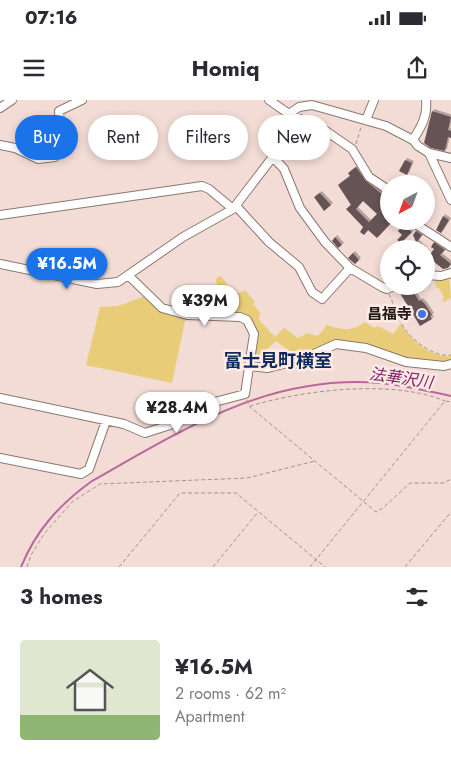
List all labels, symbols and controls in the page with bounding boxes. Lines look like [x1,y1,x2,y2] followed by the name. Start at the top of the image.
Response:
[25,4,78,31] text: 07:16
[192,52,259,84] text: Homiq
[20,54,48,82] icon: menu
[403,54,431,82] icon: share
[15,115,78,160] chip: Buy
[88,115,158,160] chip: Rent
[168,115,248,160] chip: Filters
[258,115,330,160] chip: New
[380,175,435,230] north arrow
[380,175,435,295] map controls
[380,240,435,295] button: locate
[26,248,108,290] pin: ¥16.5M
[37,252,97,275] text: ¥16.5M
[175,284,235,327] pin: ¥39M
[182,289,228,312] text: ¥39M
[367,303,412,325] place label: 昌福寺
[416,308,428,320] marker: 昌福寺
[224,348,332,374] district label: 富士見町横室
[368,362,436,394] water label: 法華沢川
[136,392,218,434] pin: ¥28.4M
[146,396,208,419] text: ¥28.4M
[20,582,103,612] text: 3 homes
[403,583,431,611] icon: filters
[175,652,253,682] text: ¥16.5M
[60,660,120,720] icon: home
[175,682,286,705] text: 2 rooms · 62 m²
[175,705,245,728] text: Apartment

